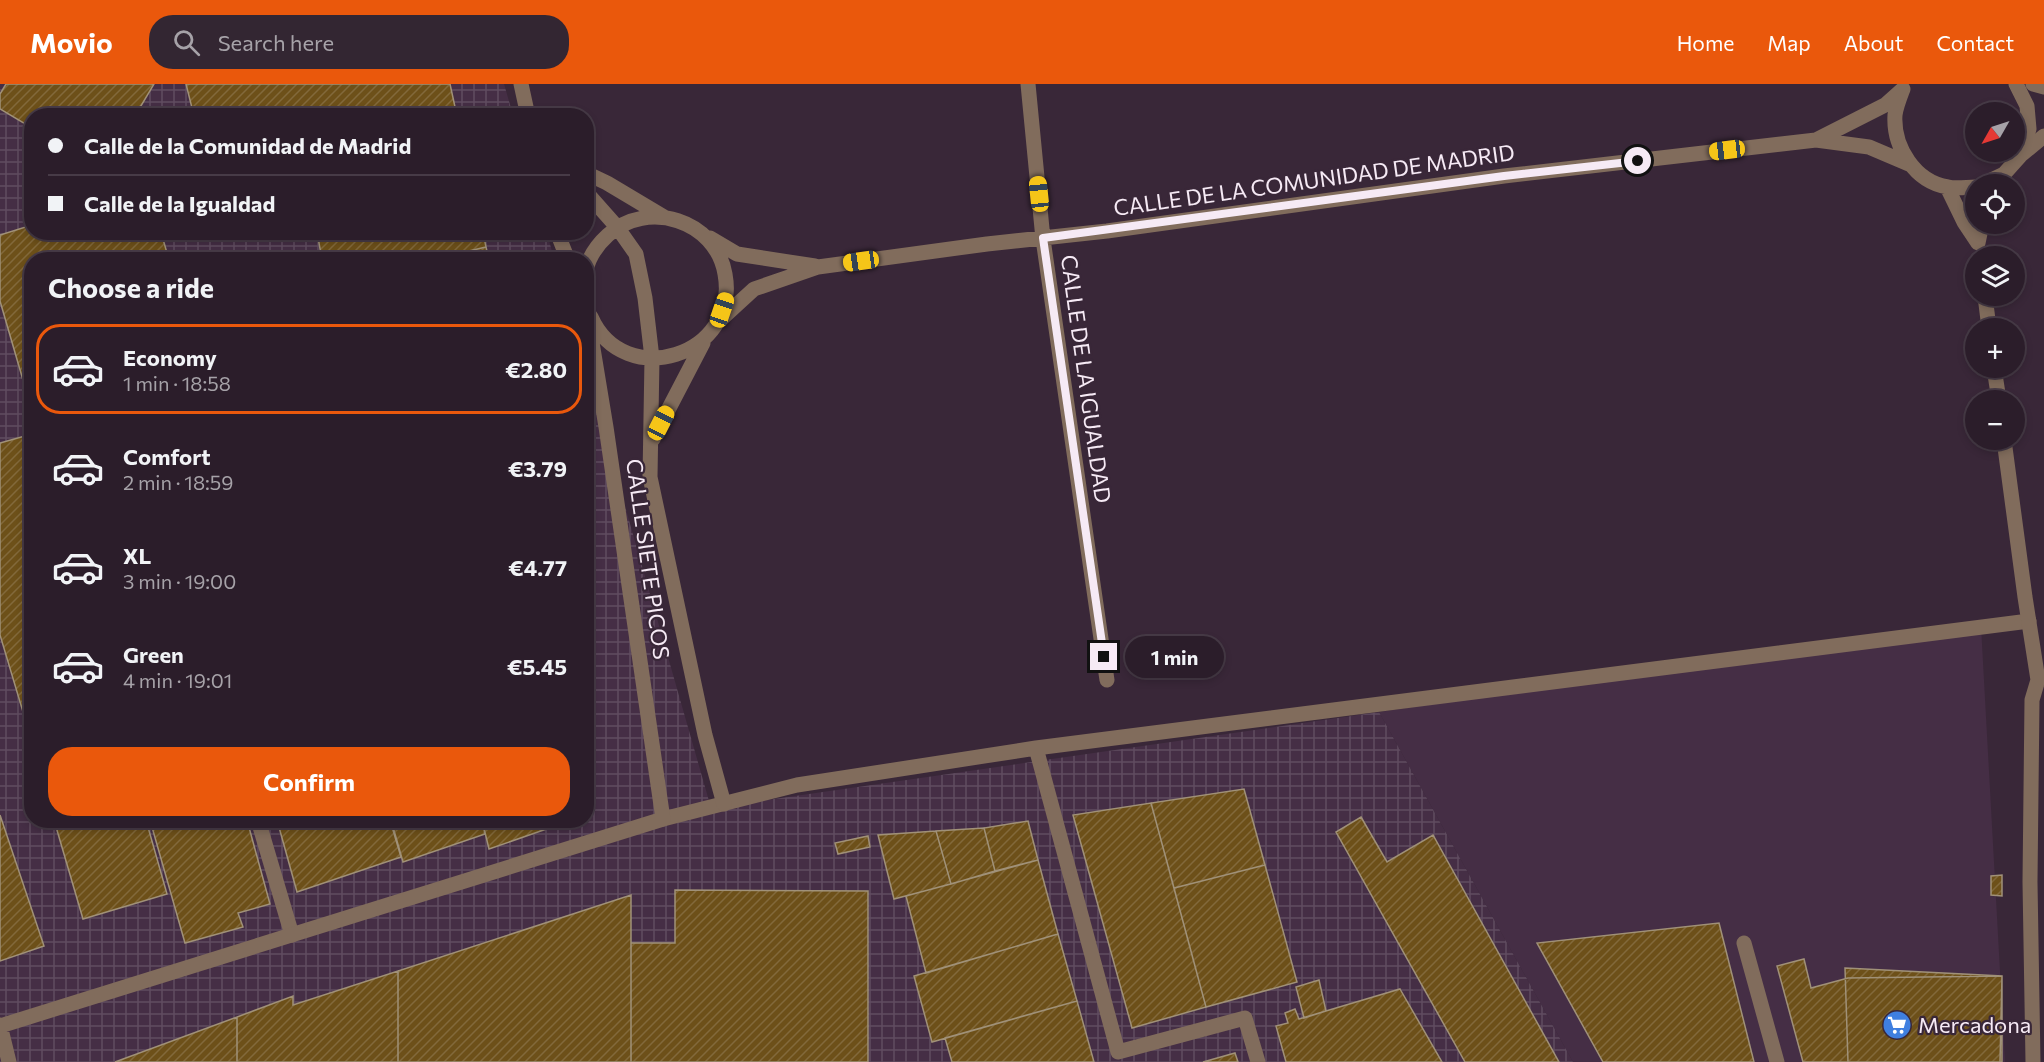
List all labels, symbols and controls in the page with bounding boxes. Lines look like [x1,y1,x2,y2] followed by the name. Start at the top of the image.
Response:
[149,15,569,69] search box
[30,25,113,59] text: Movio
[170,26,203,59] icon: search
[218,29,334,56] text: Search here
[1677,30,1734,55] text: Home
[1767,30,1811,55] text: Map
[1844,30,1903,55] text: About
[1936,30,2014,55] text: Contact
[1965,102,2025,162] north arrow
[1965,102,2025,450] map controls
[84,132,411,159] text: Calle de la Comunidad de Madrid
[1112,138,1516,221] street label: CALLE DE LA COMUNIDAD DE MADRID
[1708,139,1746,161] car
[1624,147,1651,174] route start
[1965,174,2025,234] button: locate
[1028,175,1050,213] car
[84,190,275,217] text: Calle de la Igualdad
[1965,246,2025,306] button: layers
[842,250,880,272] car
[1056,253,1117,505] street label: CALLE DE LA IGUALDAD
[48,271,214,304] text: Choose a ride
[708,290,736,330] car
[1965,318,2025,378] button: +
[51,342,105,396] icon: car
[123,344,217,371] text: Economy
[505,356,567,383] text: €2.80
[123,371,231,395] text: 1 min · 18:58
[1965,390,2025,450] button: −
[645,403,677,443] car
[51,441,105,495] icon: car
[123,443,211,470] text: Comfort
[508,455,567,482] text: €3.79
[621,457,676,661] street label: CALLE SIETE PICOS
[123,470,233,494] text: 2 min · 18:59
[51,540,105,594] icon: car
[123,542,151,569] text: XL
[508,554,567,581] text: €4.77
[123,569,236,593] text: 3 min · 19:00
[1125,636,1224,678] callout: 1 min
[51,639,105,693] icon: car
[123,641,184,668] text: Green
[1090,643,1117,670] route end
[1151,645,1198,669] text: 1 min
[507,653,567,680] text: €5.45
[123,668,232,692] text: 4 min · 19:01
[48,747,570,816] button: Confirm
[1881,1009,1913,1041] supermarket icon: Mercadona
[1918,1011,2031,1038] place label: Mercadona

